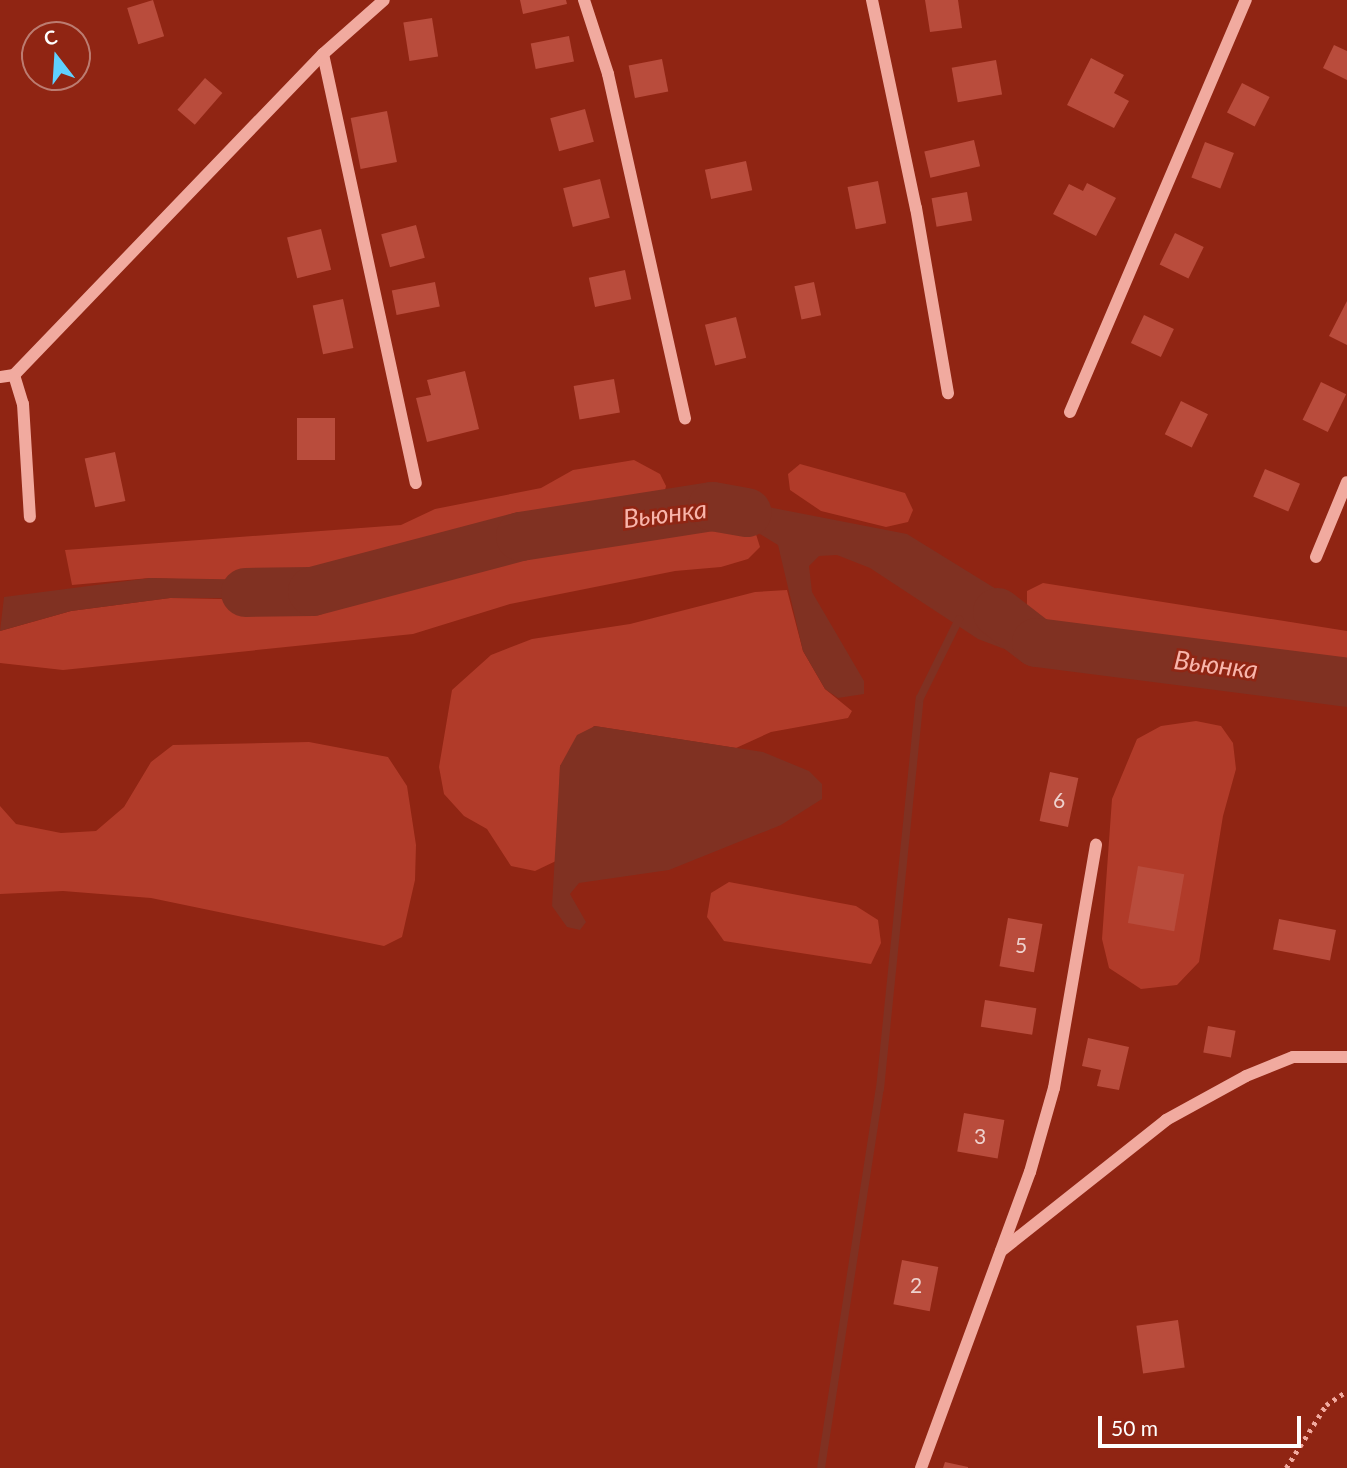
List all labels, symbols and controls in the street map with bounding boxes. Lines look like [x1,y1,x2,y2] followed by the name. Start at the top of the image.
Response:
[21,21,91,91] north arrow
[41,25,60,50] text: С
[621,493,709,535] water label: Вьюнка
[1172,644,1260,686] water label: Вьюнка
[1053,787,1065,813] house number: 6
[1015,932,1027,958] house number: 5
[974,1123,986,1149] house number: 3
[910,1272,922,1298] house number: 2
[1102,1402,1305,1446] scale bar
[1111,1415,1158,1440] text: 50 m

